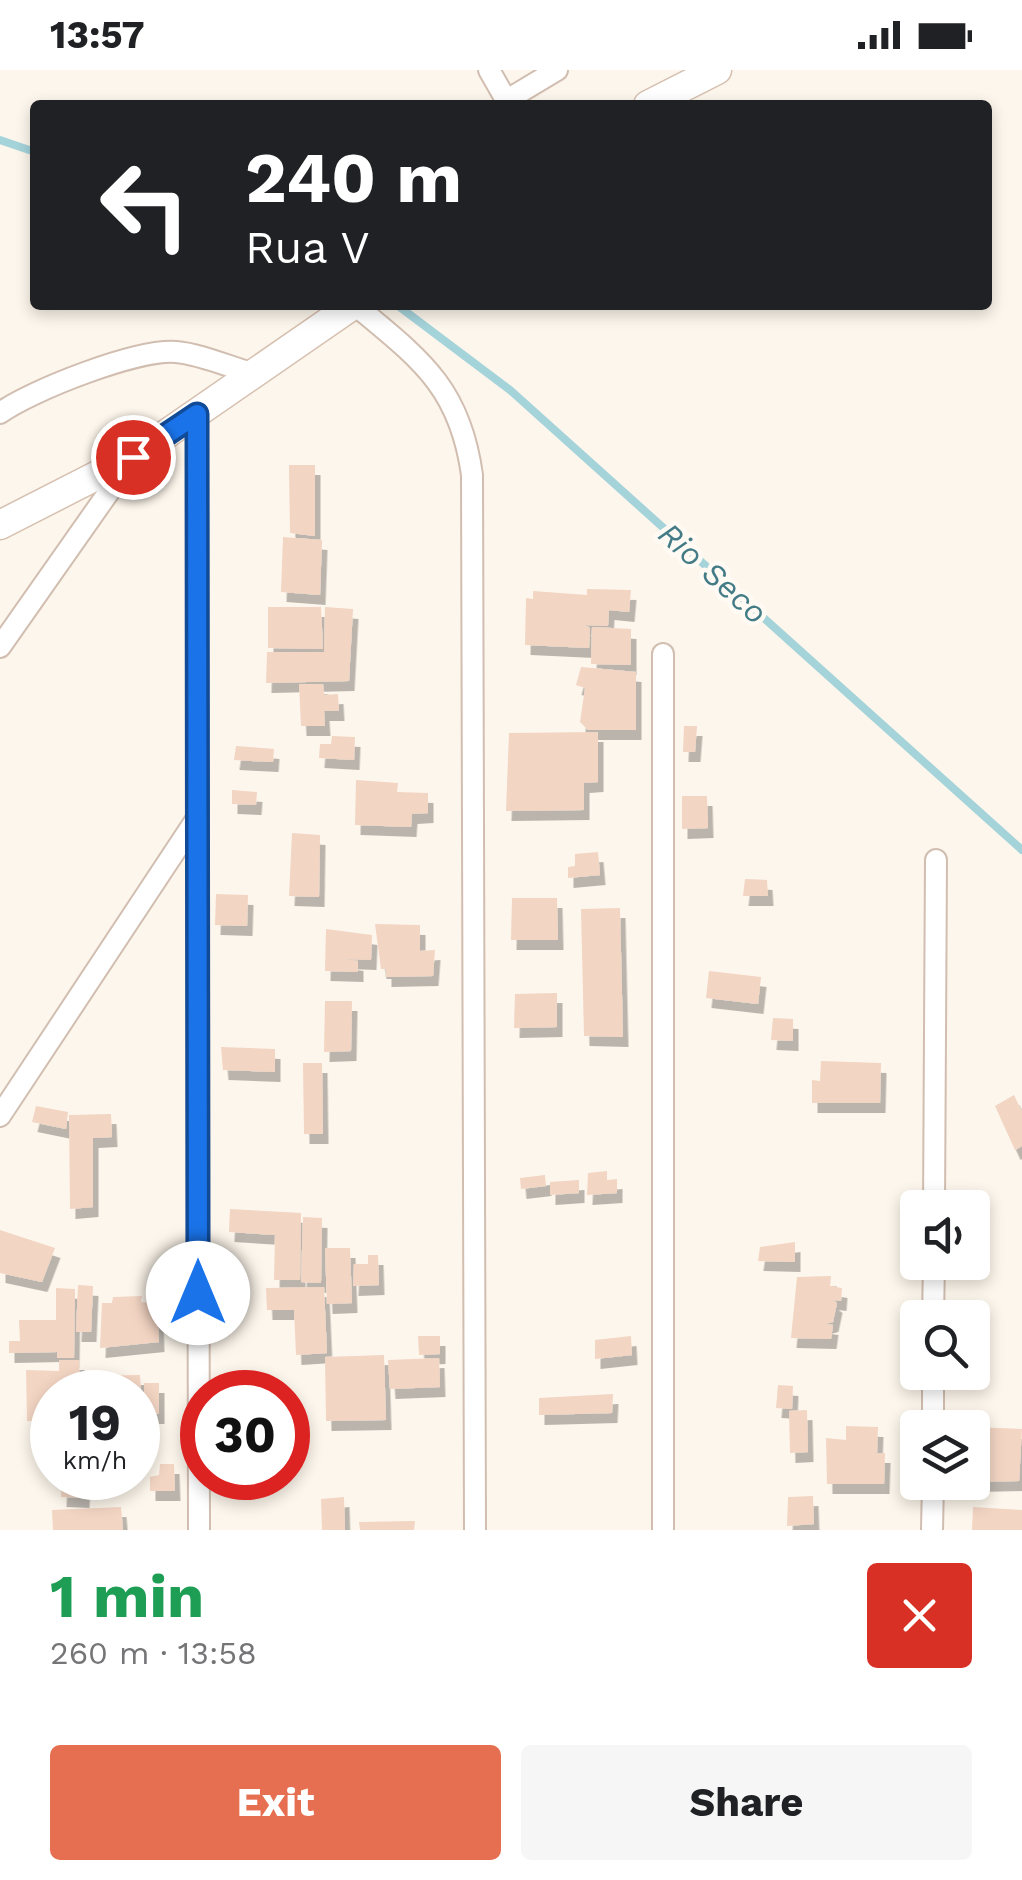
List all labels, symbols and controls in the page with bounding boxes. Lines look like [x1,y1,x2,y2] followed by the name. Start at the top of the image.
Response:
[50,13,145,57] text: 13:57
[245,137,462,219] text: 240 m
[80,140,210,270] icon: left
[245,221,370,274] text: Rua V
[91,415,176,500] pin
[106,430,161,485] icon: arrive
[651,514,775,632] water label: Rio Seco
[900,1190,990,1500] map controls
[900,1190,990,1280] button: sound
[146,1241,250,1345] position arrow
[900,1300,990,1390] button: search
[180,1370,310,1500] speed limit sign: 30
[69,1393,121,1452] text: 19
[900,1410,990,1500] button: layers
[63,1446,127,1475] text: km/h
[50,1561,204,1632] text: 1 min
[867,1563,972,1668] button: close
[50,1634,257,1672] text: 260 m · 13:58
[50,1745,501,1860] button: Exit
[521,1745,972,1860] button: Share

